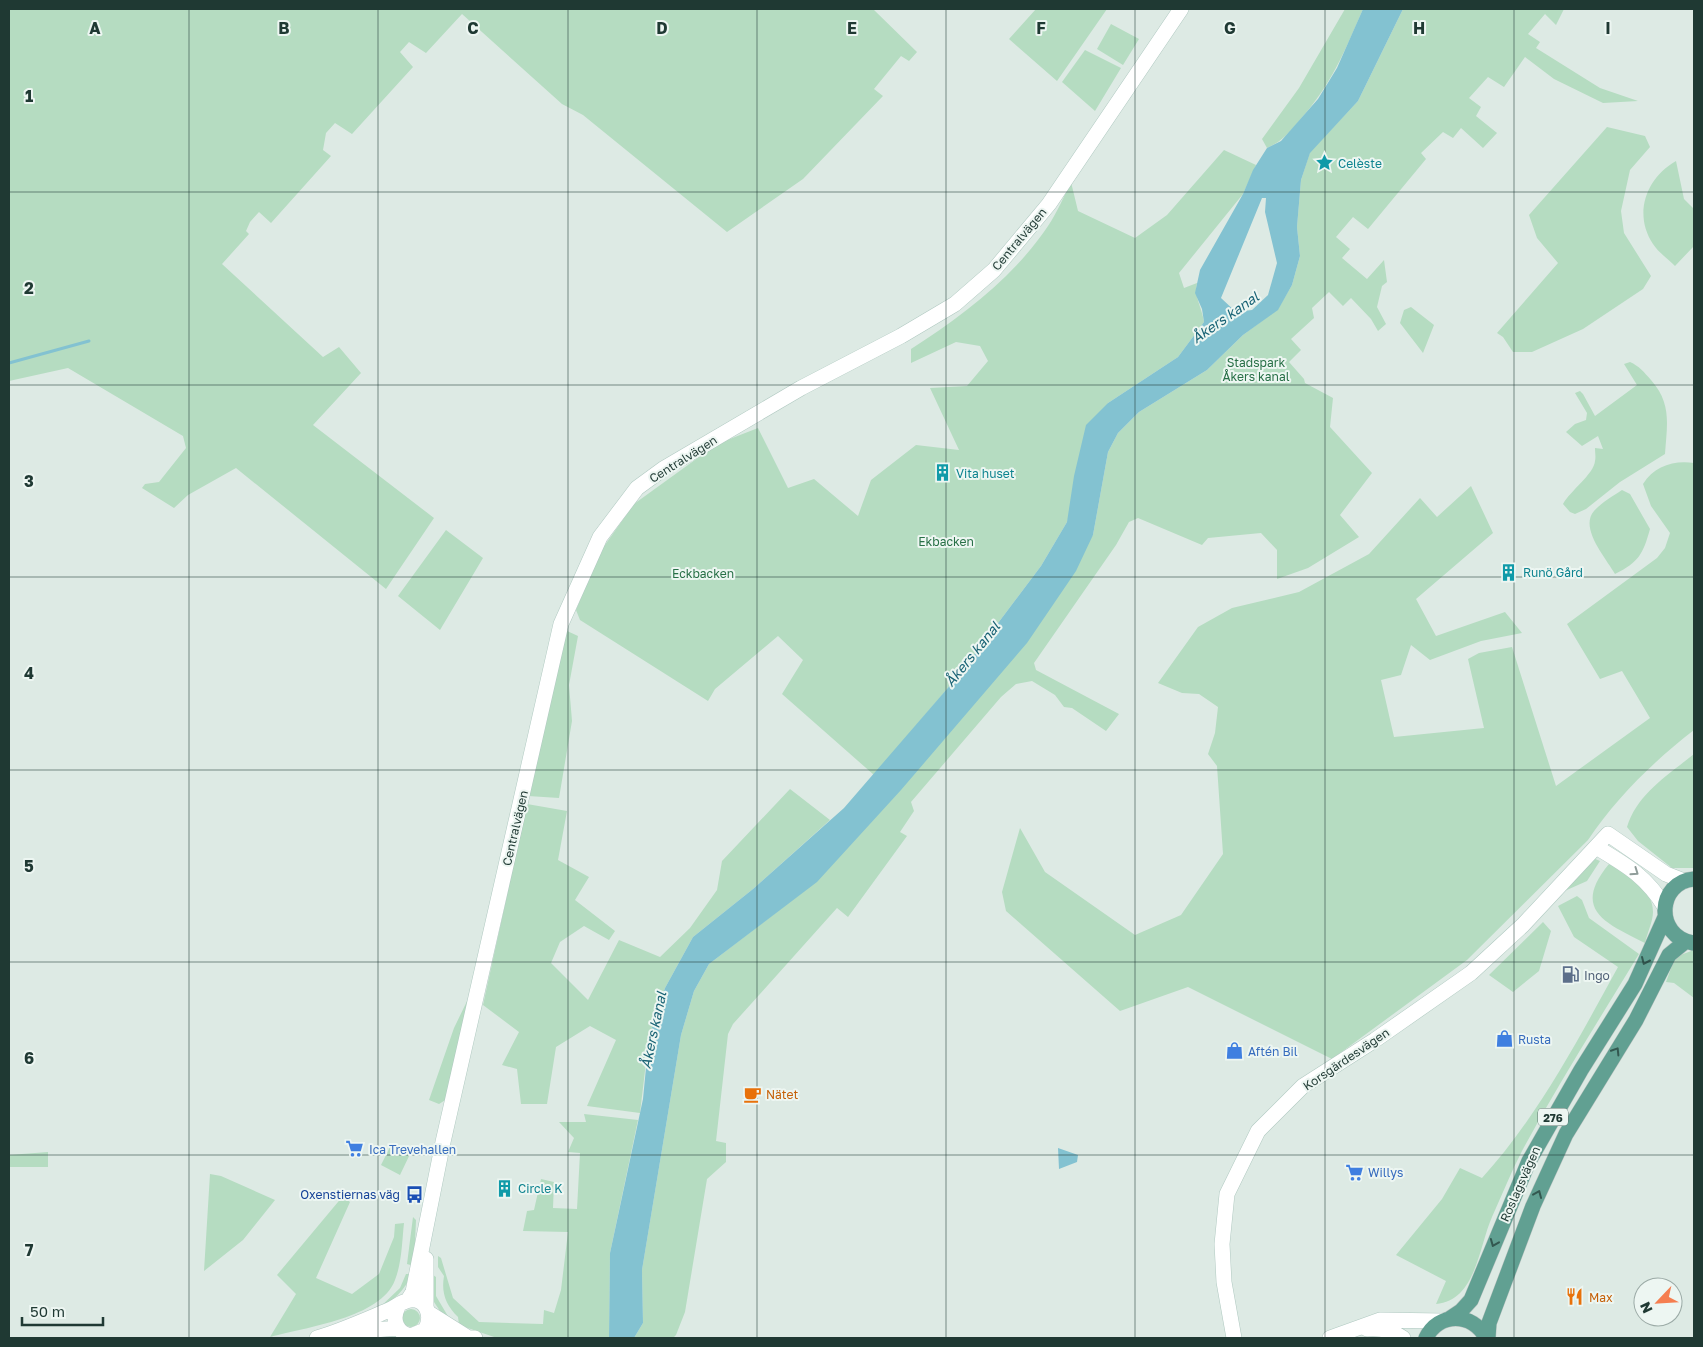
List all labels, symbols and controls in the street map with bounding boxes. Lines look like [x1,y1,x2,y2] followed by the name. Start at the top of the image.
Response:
[89,18,101,38] text: A
[278,18,290,38] text: B
[467,18,479,38] text: C
[656,18,668,38] text: D
[847,18,857,38] text: E
[1036,18,1046,38] text: F
[1224,18,1236,38] text: G
[1413,18,1425,38] text: H
[1605,18,1611,38] text: I
[25,86,33,106] text: 1
[1314,153,1334,173] place icon: Celèste
[1338,156,1382,171] place label: Celèste
[988,205,1050,273] street label: Centralvägen
[24,278,34,298] text: 2
[1188,287,1262,346] water label: Åkers kanal
[1222,355,1290,384] park label: Stadspark Åkers kanal
[646,432,720,486] street label: Centralvägen
[932,463,952,483] building icon: Vita huset
[956,466,1015,481] place label: Vita huset
[24,471,34,491] text: 3
[918,534,974,549] park label: Ekbacken
[1499,562,1519,582] building icon: Runö Gård
[1523,565,1583,580] place label: Runö Gård
[672,566,734,581] park label: Eckbacken
[941,618,1004,690] water label: Åkers kanal
[24,663,34,683] text: 4
[499,789,531,867] street label: Centralvägen
[24,856,34,876] text: 5
[1629,866,1639,875] one-way arrow
[1640,956,1651,965] one-way arrow
[1560,965,1580,985] fuel station icon: Ingo
[1584,968,1610,983] place label: Ingo
[637,989,670,1070] water label: Åkers kanal
[1300,1025,1392,1093] street label: Korsgärdesvägen
[1494,1029,1514,1049] shop icon: Rusta
[1518,1032,1551,1047] place label: Rusta
[1224,1041,1244,1061] shop icon: Aftén Bil
[1248,1044,1298,1059] place label: Aftén Bil
[24,1048,34,1068] text: 6
[1610,1048,1619,1057] one-way arrow
[742,1084,762,1104] cafe icon: Nätet
[766,1087,799,1102] place label: Nätet
[1538,1108,1568,1126] road number: 276
[345,1139,365,1159] supermarket icon: Ica Trevehallen
[369,1142,456,1157] place label: Ica Trevehallen
[1497,1144,1543,1224] street label: Roslagsvägen
[1344,1162,1364,1182] supermarket icon: Willys
[1368,1165,1403,1180] place label: Willys
[494,1178,514,1198] building icon: Circle K
[518,1181,562,1196] place label: Circle K
[404,1184,424,1204] bus stop icon: Oxenstiernas väg
[300,1187,400,1202] place label: Oxenstiernas väg
[1532,1190,1543,1199] one-way arrow
[1490,1238,1501,1247] one-way arrow
[25,1240,34,1260] text: 7
[1633,1277,1683,1327] north arrow
[1565,1287,1585,1307] restaurant icon: Max
[1589,1290,1613,1305] place label: Max
[22,1294,104,1326] scale bar
[1636,1299,1656,1316] text: N
[30,1302,65,1320] text: 50 m

